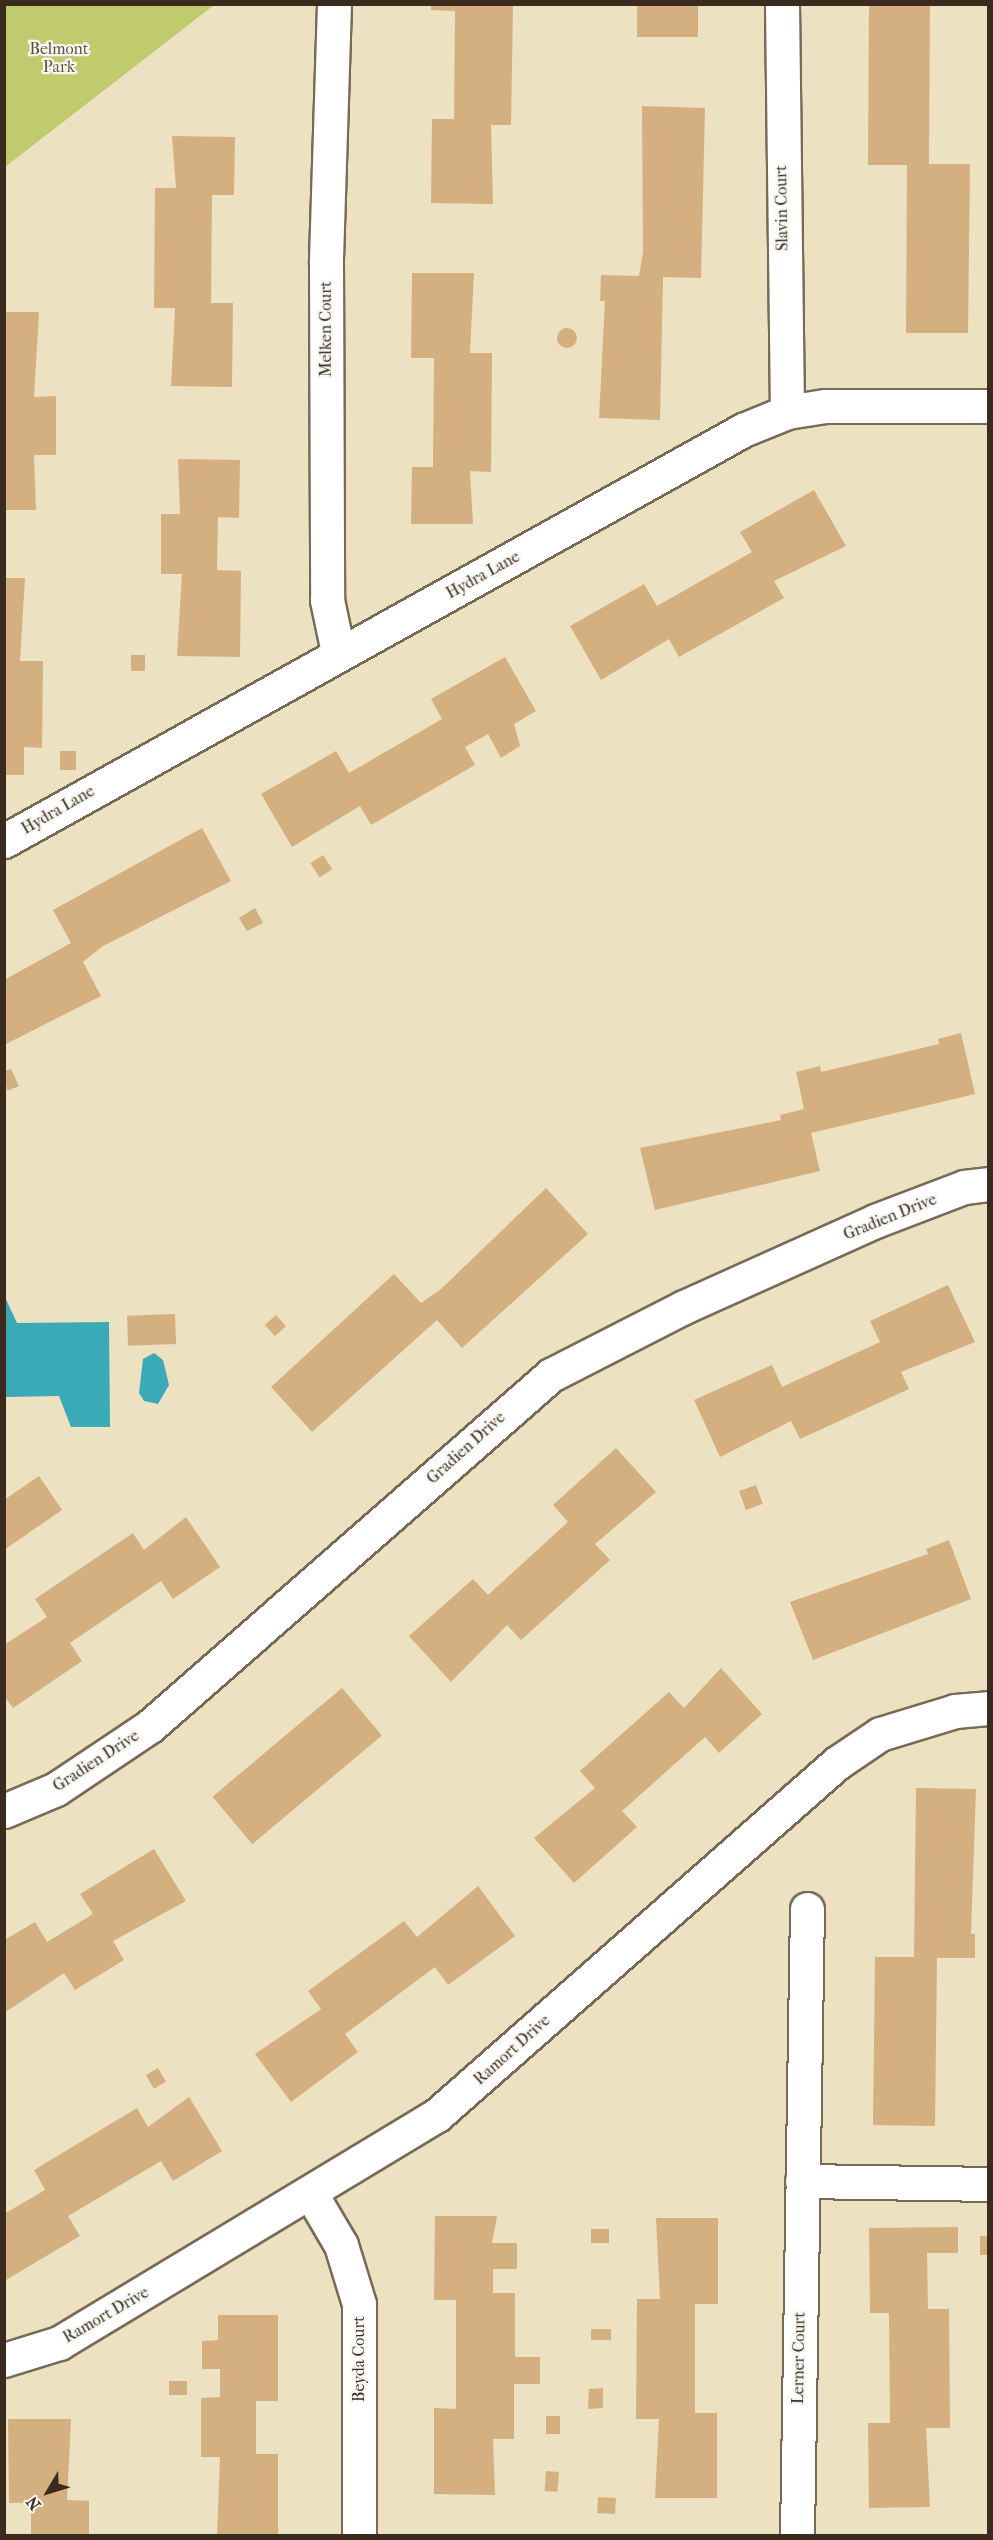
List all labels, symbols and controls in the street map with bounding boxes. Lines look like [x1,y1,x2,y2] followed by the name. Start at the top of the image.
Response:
[30,39,88,77] park label: Belmont Park
[772,165,792,251] street label: Slavin Court
[316,281,336,377] street label: Melken Court
[443,547,523,603] street label: Hydra Lane
[18,781,98,839] street label: Hydra Lane
[841,1190,939,1244] street label: Gradien Drive
[423,1408,509,1488] street label: Gradien Drive
[49,1726,143,1796] street label: Gradien Drive
[470,2011,554,2089] street label: Ramort Drive
[60,2283,152,2347] street label: Ramort Drive
[789,2312,809,2404] street label: Lerner Court
[349,2316,369,2402] street label: Beyda Court
[18,2462,78,2522] north arrow
[22,2493,45,2514] text: N

